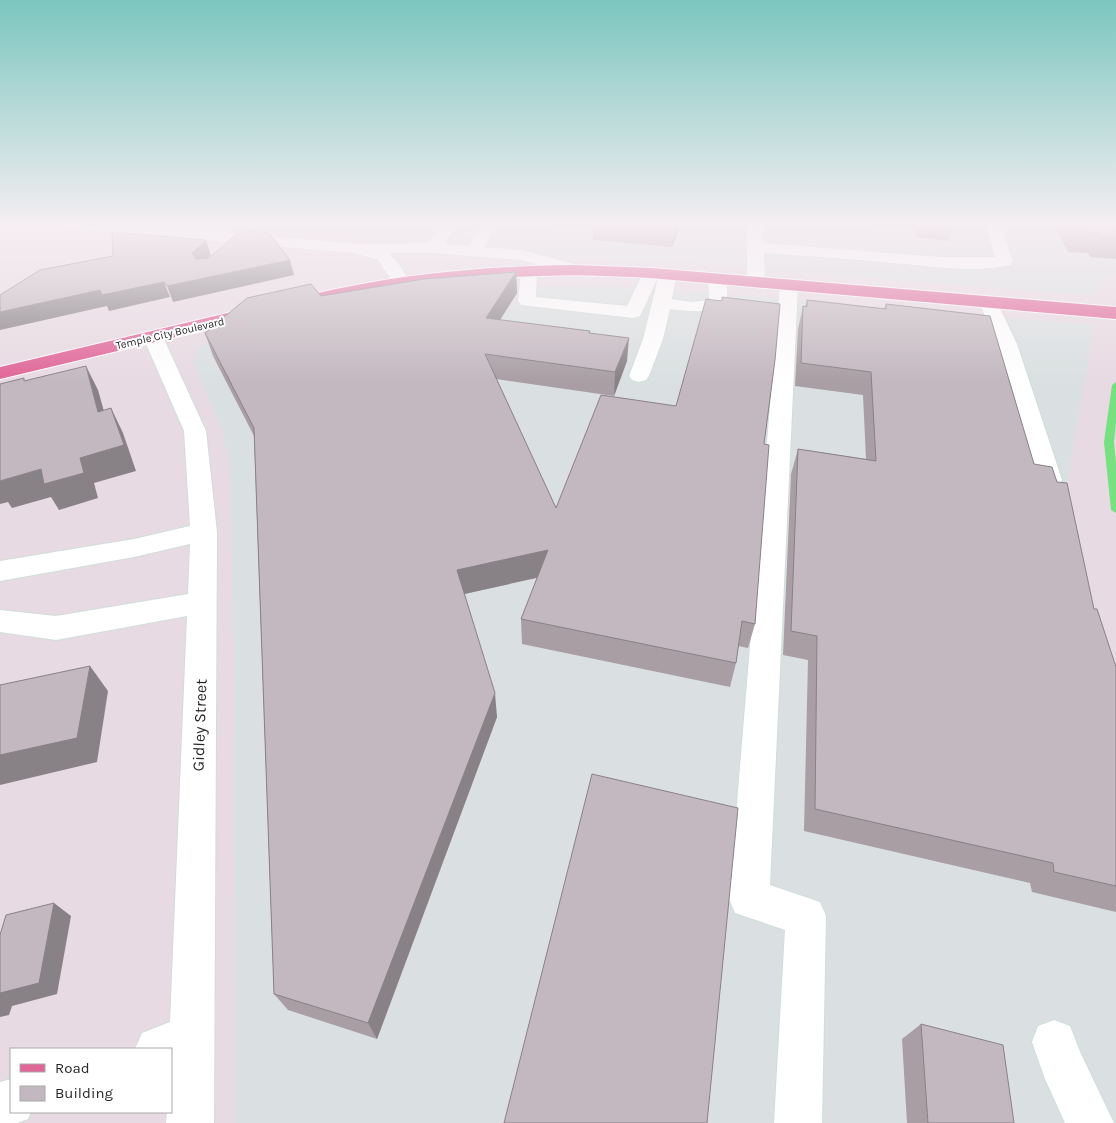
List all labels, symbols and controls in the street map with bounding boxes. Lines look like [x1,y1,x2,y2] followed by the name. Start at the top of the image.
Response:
[115,315,225,352] street label: Temple City Boulevard
[188,679,211,772] street label: Gidley Street
[10,1048,172,1113] legend
[55,1059,90,1077] text: Road
[55,1084,113,1102] text: Building

